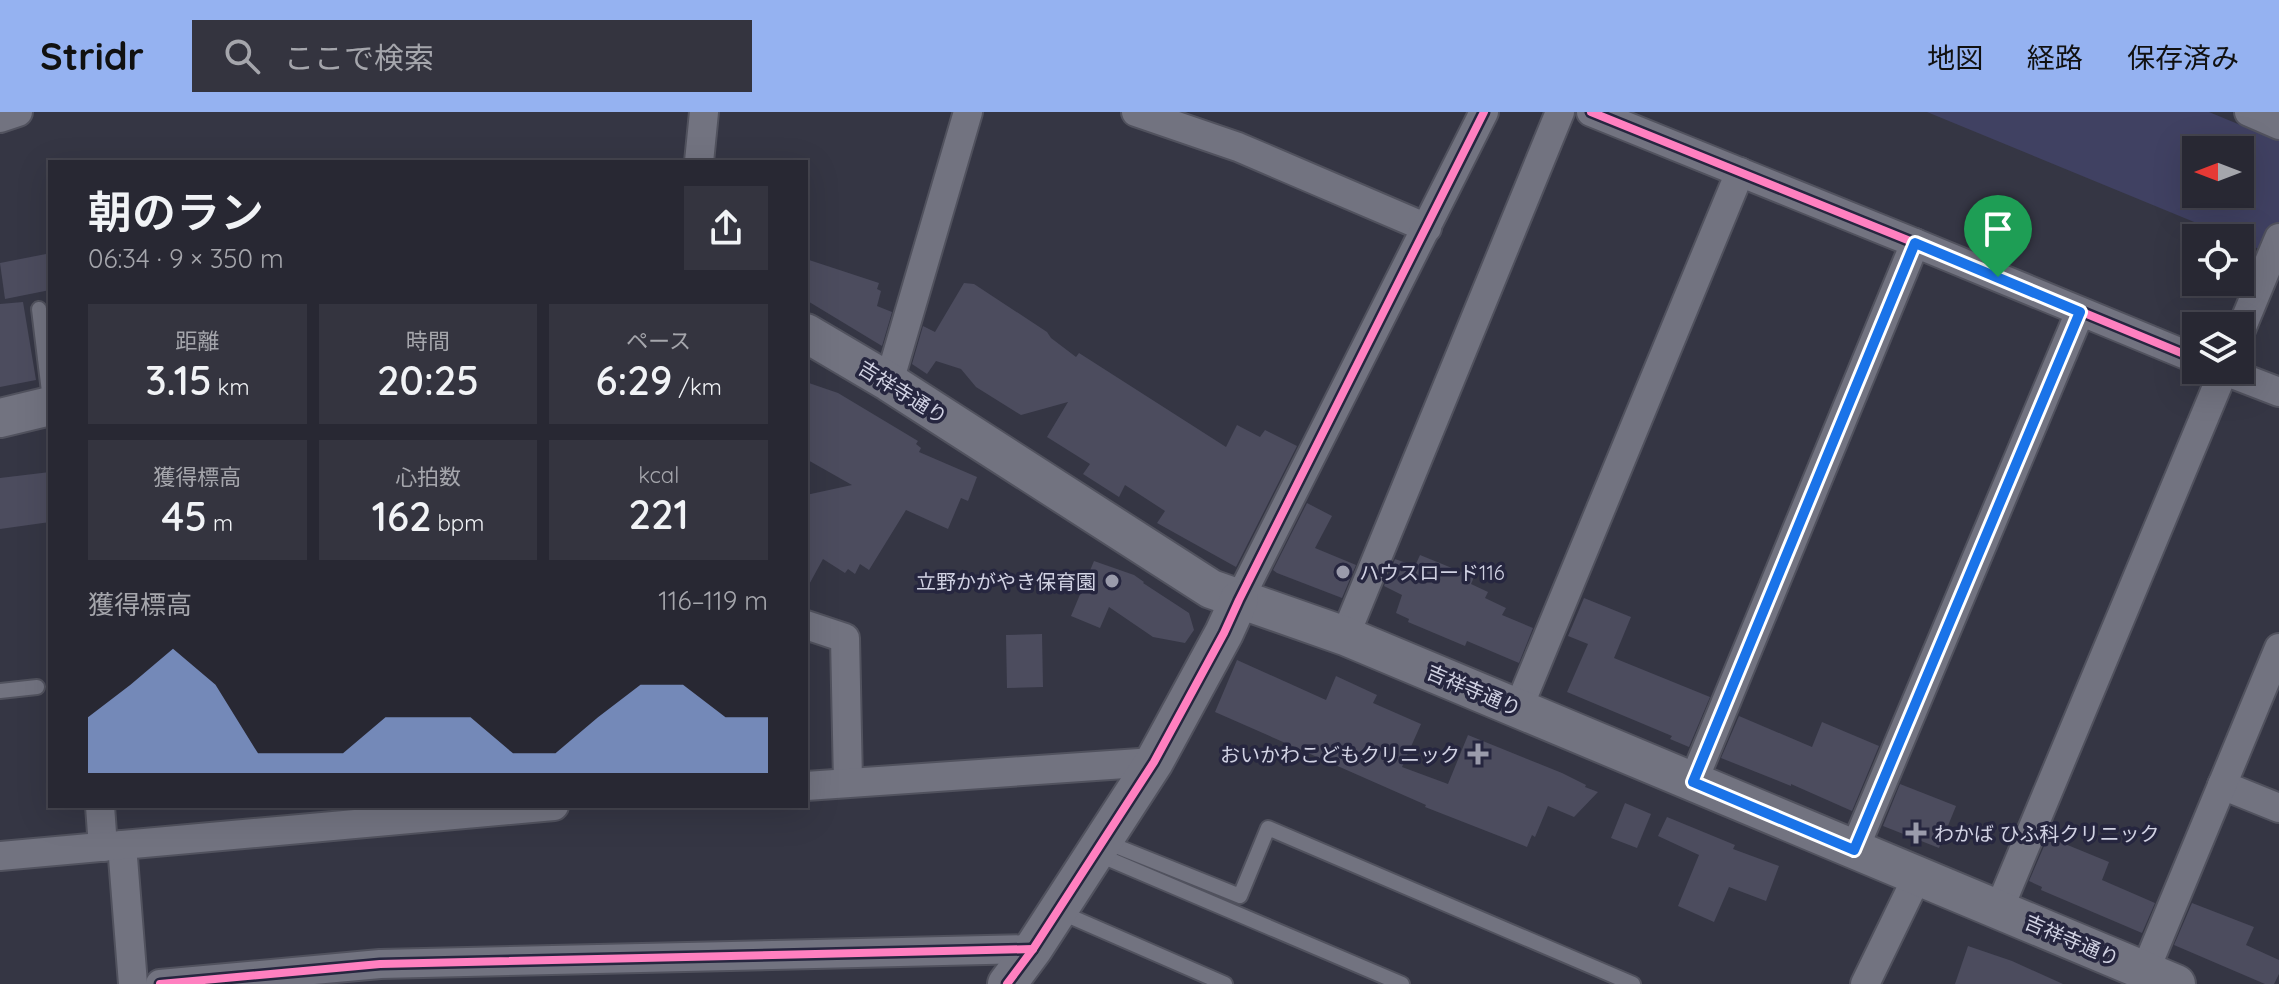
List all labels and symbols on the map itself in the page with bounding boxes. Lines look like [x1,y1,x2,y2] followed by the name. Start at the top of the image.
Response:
[2182,136,2254,208] north arrow
[1964,195,2032,277] pin
[854,355,952,429] street label: 吉祥寺通り
[1359,560,1505,585] place label: ハウスロード116
[1334,563,1352,581] marker: ハウスロード116
[916,569,1096,594] place label: 立野かがやき保育園
[1103,572,1121,590] marker: 立野かがやき保育園
[1423,659,1525,721] street label: 吉祥寺通り
[1220,742,1460,767] place label: おいかわこどもクリニック
[1467,743,1489,765] marker: おいかわこどもクリニック
[1934,821,2159,846] place label: わかば ひふ科クリニック
[1905,822,1927,844] marker: わかば ひふ科クリニック
[2021,909,2123,971] street label: 吉祥寺通り

